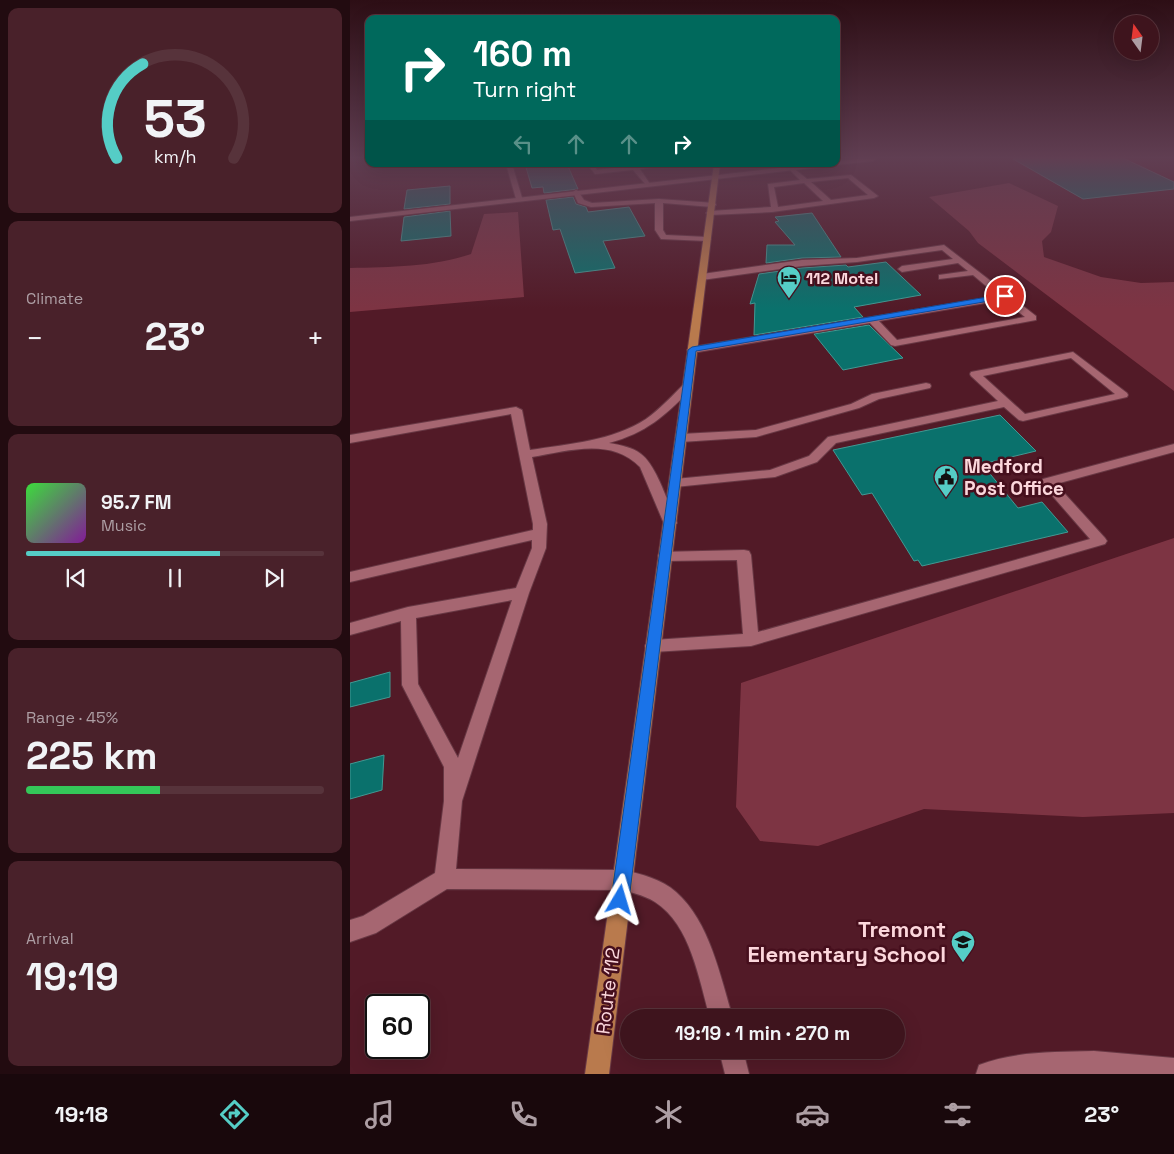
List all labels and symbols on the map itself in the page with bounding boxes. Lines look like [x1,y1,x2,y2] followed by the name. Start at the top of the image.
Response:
[1114,15,1159,60] north arrow
[776,265,802,299] hotel icon: 112 Motel
[806,268,878,289] place label: 112 Motel
[984,275,1026,317] pin
[964,454,1064,501] place label: Medford Post Office
[933,464,959,498] public building icon: Medford Post Office
[593,873,645,925] position arrow
[747,915,946,968] place label: Tremont Elementary School
[950,929,976,963] school or university icon: Tremont Elementary School
[590,946,626,1036] street label: Route 112
[365,994,430,1059] speed limit sign: 60

